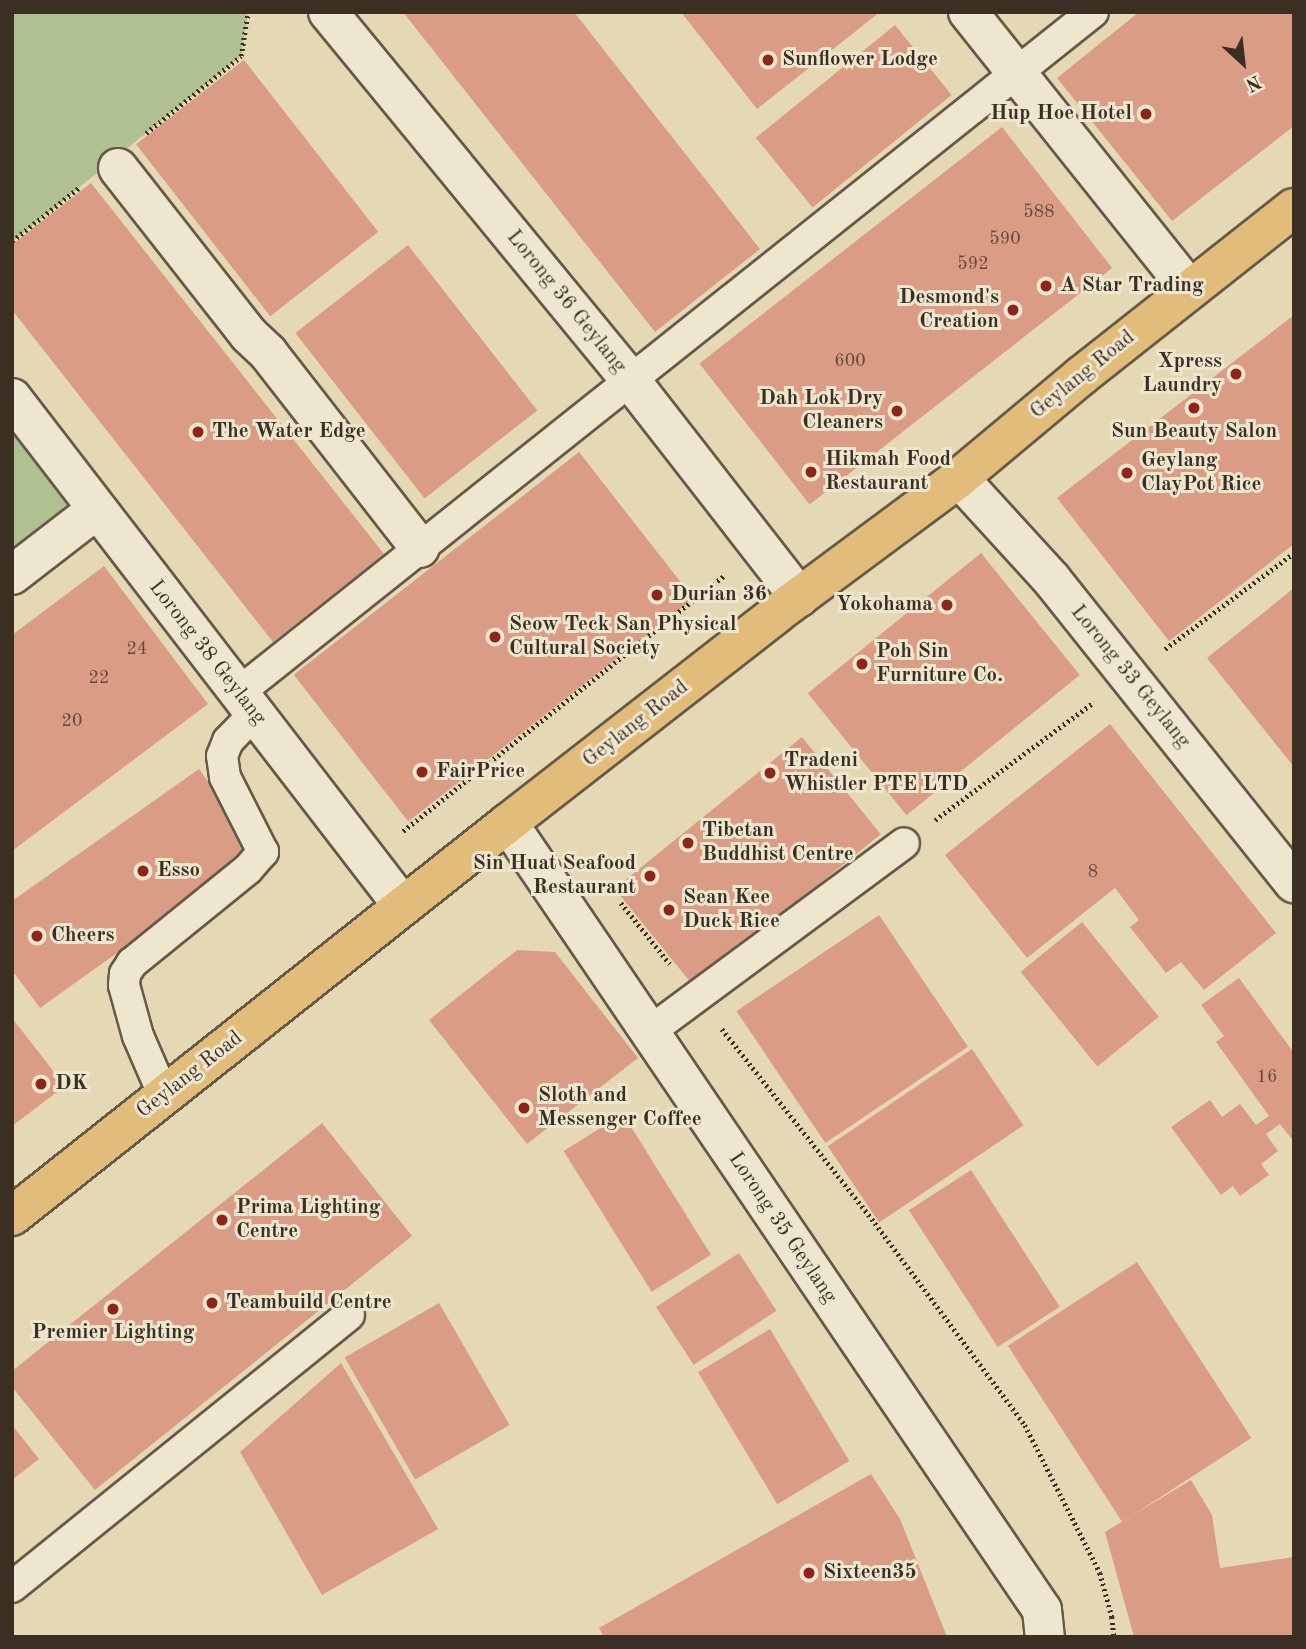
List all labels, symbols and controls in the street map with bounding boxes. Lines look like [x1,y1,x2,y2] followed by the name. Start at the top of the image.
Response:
[1208,28,1278,98] north arrow
[782,47,938,73] place label: Sunflower Lodge
[760,52,776,68] marker: Sunflower Lodge
[1242,70,1264,94] text: N
[990,101,1132,127] place label: Hup Hoe Hotel
[1138,106,1154,122] marker: Hup Hoe Hotel
[1023,201,1055,223] house number: 588
[501,225,631,379] street label: Lorong 36 Geylang
[989,228,1021,250] house number: 590
[957,253,989,275] house number: 592
[1060,273,1204,299] place label: A Star Trading
[1038,278,1054,294] marker: A Star Trading
[899,285,999,335] place label: Desmond's Creation
[1005,302,1021,318] marker: Desmond's Creation
[1026,325,1140,425] street label: Geylang Road
[1143,349,1222,399] place label: Xpress Laundry
[834,350,866,372] house number: 600
[1228,366,1244,382] marker: Xpress Laundry
[759,386,883,436] place label: Dah Lok Dry Cleaners
[1186,400,1202,416] marker: Sun Beauty Salon
[889,403,905,419] marker: Dah Lok Dry Cleaners
[212,419,366,445] place label: The Water Edge
[1111,419,1277,445] place label: Sun Beauty Salon
[190,424,206,440] marker: The Water Edge
[825,447,951,497] place label: Hikmah Food Restaurant
[1141,448,1261,498] place label: Geylang ClayPot Rice
[803,464,819,480] marker: Hikmah Food Restaurant
[1119,465,1135,481] marker: Geylang ClayPot Rice
[143,576,271,730] street label: Lorong 38 Geylang
[671,582,767,608] place label: Durian 36
[649,587,665,603] marker: Durian 36
[836,592,933,618] place label: Yokohama
[939,597,955,613] marker: Yokohama
[1065,600,1195,754] street label: Lorong 33 Geylang
[509,612,736,662] place label: Seow Teck San Physical Cultural Society
[487,629,503,645] marker: Seow Teck San Physical Cultural Society
[127,638,147,660] house number: 24
[876,639,1003,689] place label: Poh Sin Furniture Co.
[854,656,870,672] marker: Poh Sin Furniture Co.
[89,667,109,689] house number: 22
[578,675,694,773] street label: Geylang Road
[62,710,82,732] house number: 20
[784,748,968,798] place label: Tradeni Whistler PTE LTD
[436,759,525,785] place label: FairPrice
[414,764,430,780] marker: FairPrice
[762,765,778,781] marker: Tradeni Whistler PTE LTD
[702,818,854,868] place label: Tibetan Buddhist Centre
[680,835,696,851] marker: Tibetan Buddhist Centre
[473,851,636,901] place label: Sin Huat Seafood Restaurant
[157,858,200,884] place label: Esso
[1088,861,1098,883] house number: 8
[135,863,151,879] marker: Esso
[642,868,658,884] marker: Sin Huat Seafood Restaurant
[683,885,780,935] place label: Sean Kee Duck Rice
[661,902,677,918] marker: Sean Kee Duck Rice
[51,923,115,949] place label: Cheers
[29,928,45,944] marker: Cheers
[132,1026,248,1124] street label: Geylang Road
[1257,1066,1277,1088] house number: 16
[55,1071,88,1097] place label: DK
[33,1076,49,1092] marker: DK
[538,1083,702,1133] place label: Sloth and Messenger Coffee
[516,1100,532,1116] marker: Sloth and Messenger Coffee
[722,1148,842,1308] street label: Lorong 35 Geylang
[236,1195,380,1245] place label: Prima Lighting Centre
[214,1212,230,1228] marker: Prima Lighting Centre
[226,1290,392,1316] place label: Teambuild Centre
[204,1295,220,1311] marker: Teambuild Centre
[105,1301,121,1317] marker: Premier Lighting
[32,1320,194,1346] place label: Premier Lighting
[823,1560,917,1586] place label: Sixteen35
[801,1565,817,1581] marker: Sixteen35

